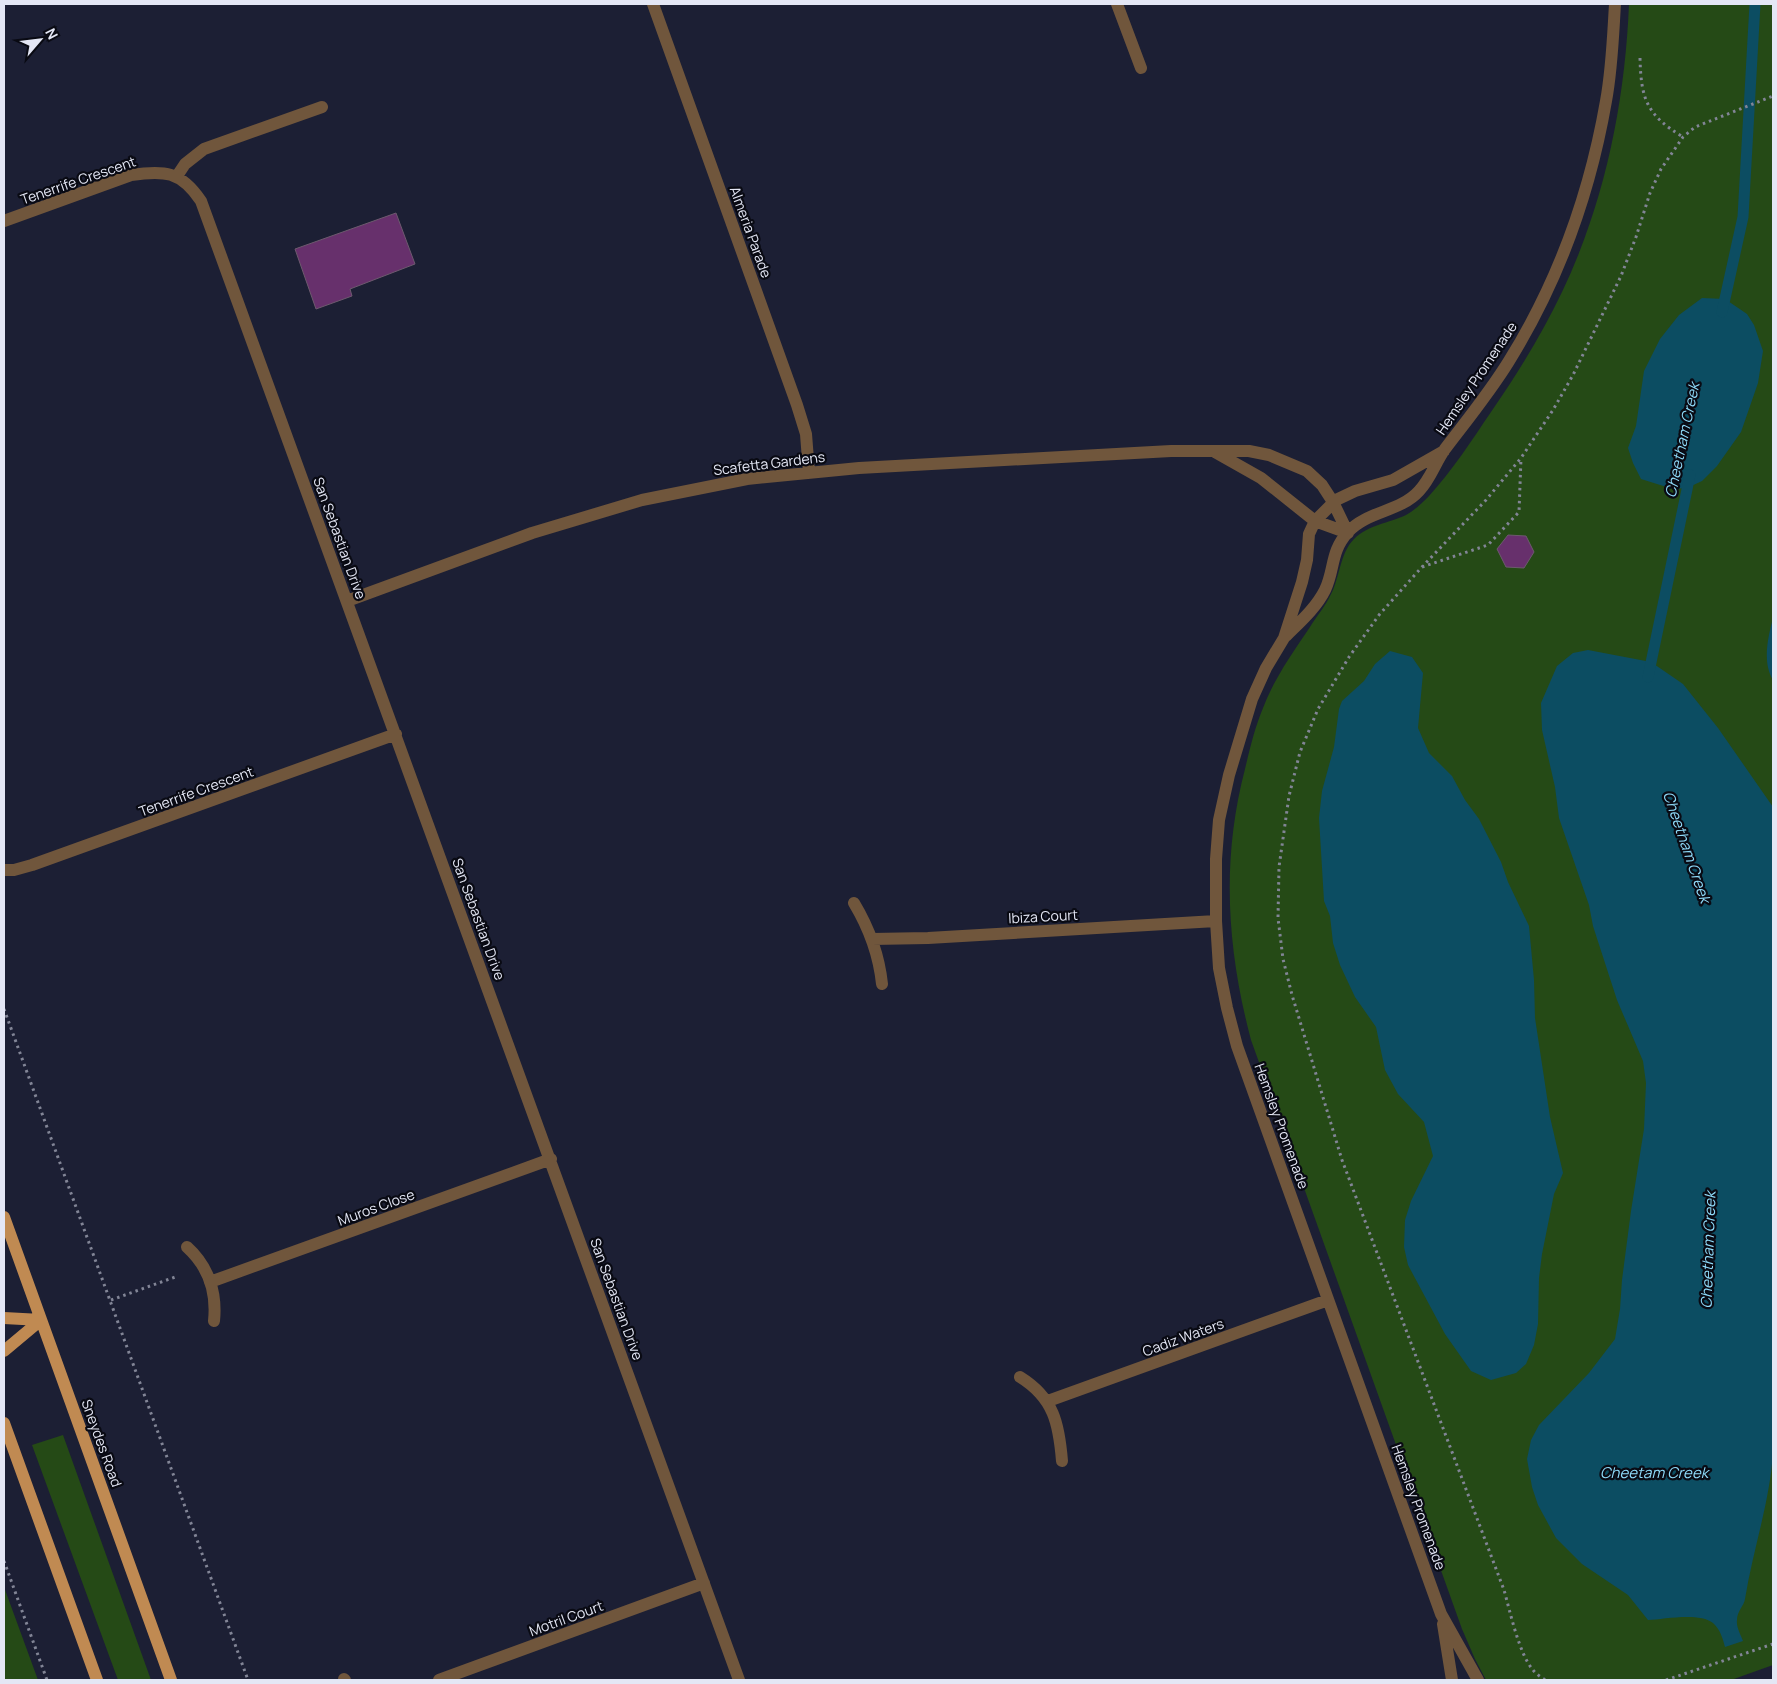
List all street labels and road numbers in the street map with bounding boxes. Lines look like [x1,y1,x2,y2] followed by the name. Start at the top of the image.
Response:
[18,151,138,209] street label: Tenerrife Crescent
[726,184,776,280] street label: Almeria Parade
[1431,318,1521,438] street label: Hemsley Promenade
[712,447,826,479] street label: Scafetta Gardens
[309,474,371,602] street label: San Sebastian Drive
[136,761,256,821] street label: Tenerrife Crescent
[448,855,510,983] street label: San Sebastian Drive
[1008,905,1079,927] street label: Ibiza Court
[1250,1061,1314,1191] street label: Hemsley Promenade
[335,1184,417,1230] street label: Muros Close
[586,1235,648,1363] street label: San Sebastian Drive
[1140,1313,1226,1361] street label: Cadiz Waters
[77,1397,127,1489] street label: Sneydes Road
[1387,1442,1451,1572] street label: Hemsley Promenade
[526,1596,606,1640] street label: Motril Court

